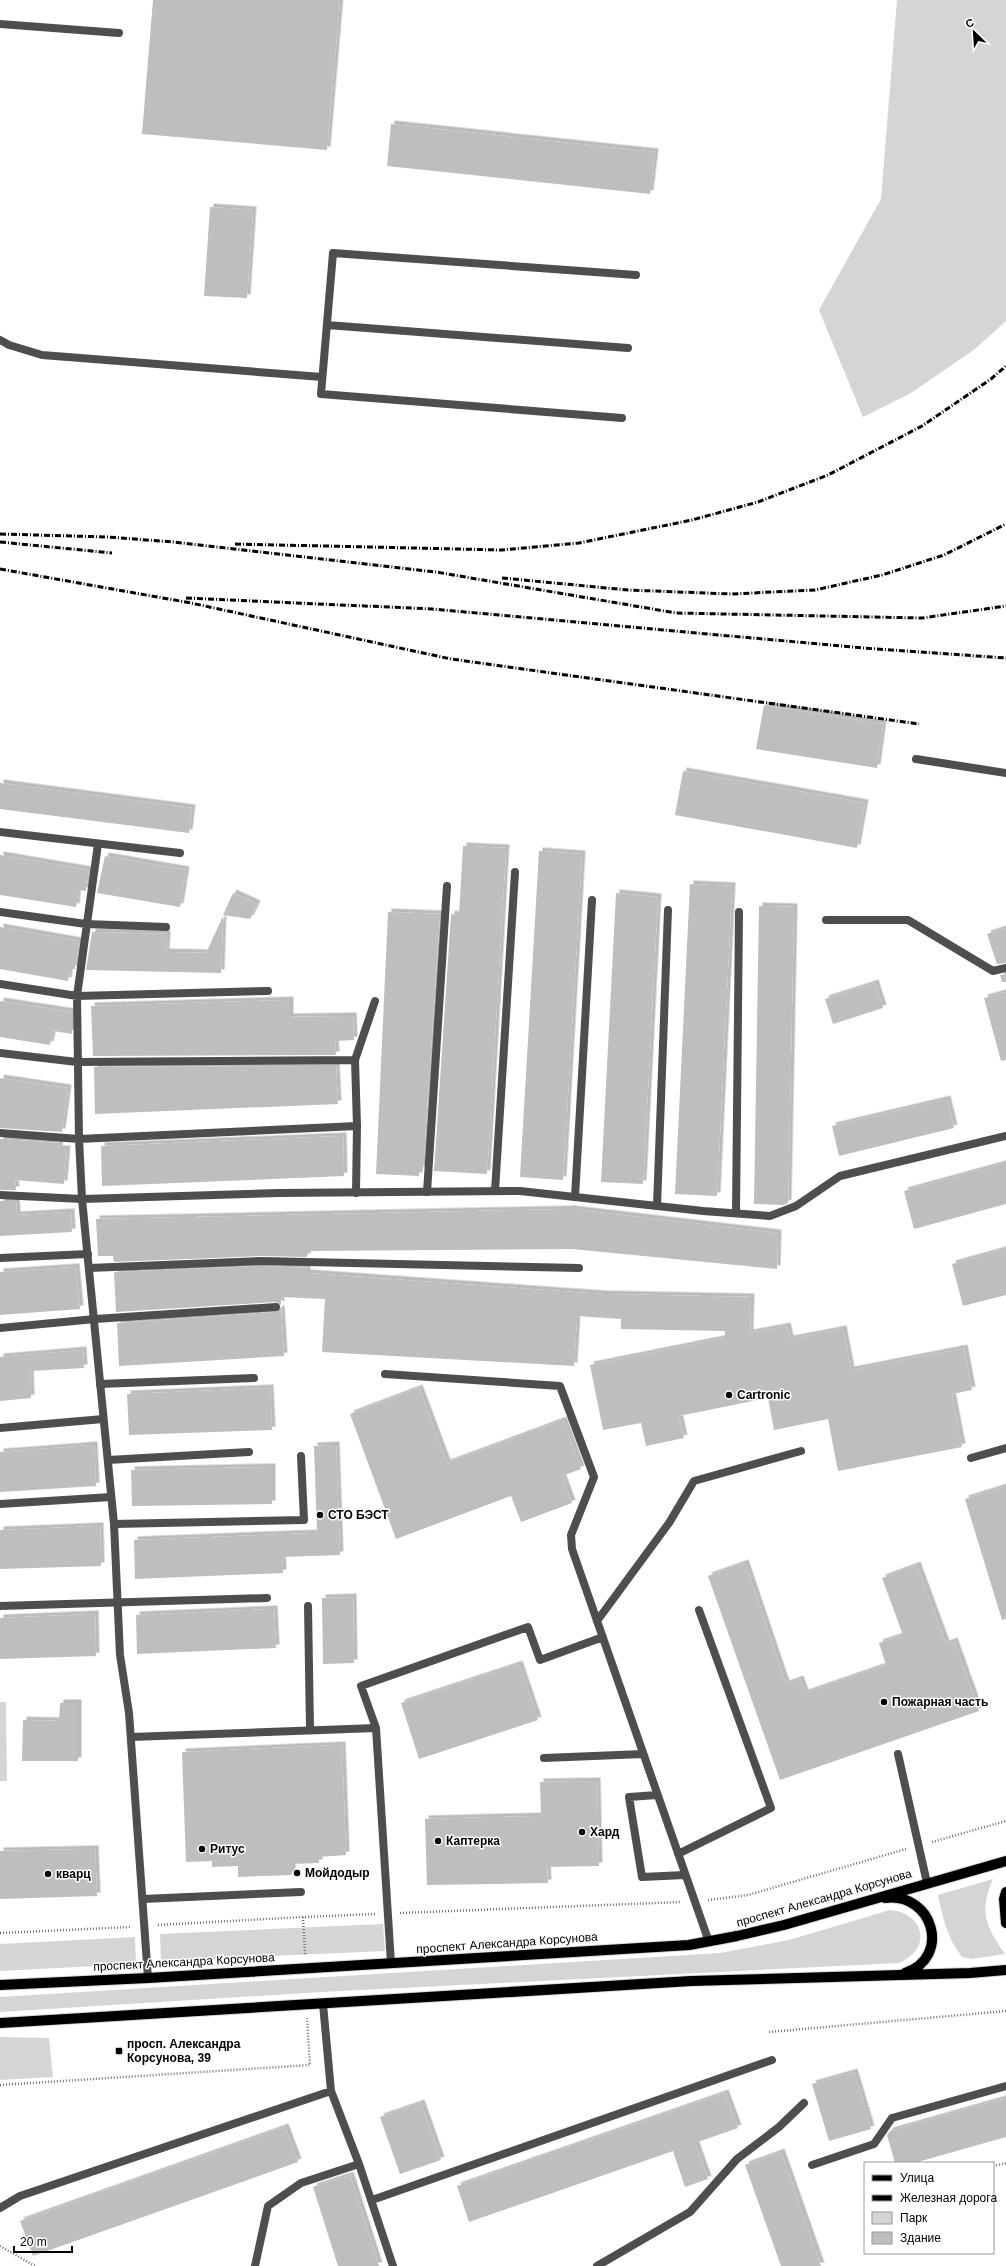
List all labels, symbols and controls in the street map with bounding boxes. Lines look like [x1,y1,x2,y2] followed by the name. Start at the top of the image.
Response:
[954,12,994,52] north arrow
[964,16,976,30] text: С
[737,1388,791,1402] place label: Cartronic
[724,1390,734,1400] marker: Cartronic
[328,1508,389,1522] place label: СТО БЭСТ
[315,1510,325,1520] marker: СТО БЭСТ
[892,1695,988,1709] place label: Пожарная часть
[879,1697,889,1707] marker: Пожарная часть
[590,1825,620,1839] place label: Хард
[577,1827,587,1837] marker: Хард
[446,1834,500,1848] place label: Каптерка
[433,1836,443,1846] marker: Каптерка
[210,1842,245,1856] place label: Ритус
[197,1844,207,1854] marker: Ритус
[305,1866,370,1880] place label: Мойдодыр
[735,1866,914,1930] street label: проспект Александра Корсунова
[56,1867,91,1881] place label: кварц
[292,1868,302,1878] marker: Мойдодыр
[43,1869,53,1879] marker: кварц
[416,1930,599,1956] street label: проспект Александра Корсунова
[93,1950,275,1974] street label: проспект Александра Корсунова
[127,2037,241,2065] place label: просп. Александра Корсунова, 39
[114,2046,124,2056] marker: просп. Александра Корсунова, 39
[864,2162,994,2254] legend
[900,2171,934,2185] text: Улица
[900,2191,997,2205] text: Железная дорога
[900,2211,928,2225] text: Парк
[14,2228,72,2254] scale bar
[900,2231,941,2245] text: Здание
[20,2235,47,2249] text: 20 m

